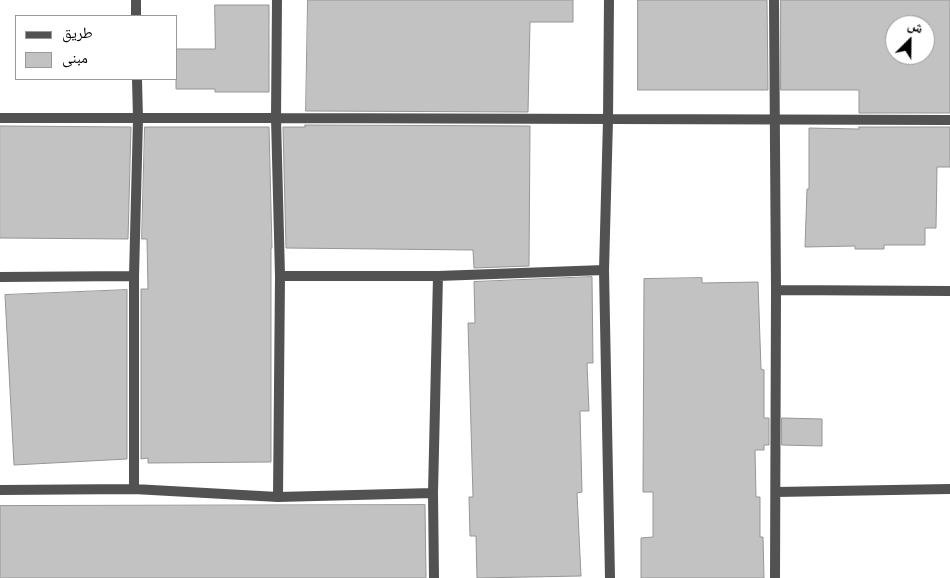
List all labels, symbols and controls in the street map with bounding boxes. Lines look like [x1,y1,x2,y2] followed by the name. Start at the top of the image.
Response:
[15,15,178,80] legend
[885,15,935,65] north arrow
[905,16,926,37] text: ش
[62,24,93,43] text: طريق
[62,49,88,68] text: مبنى

